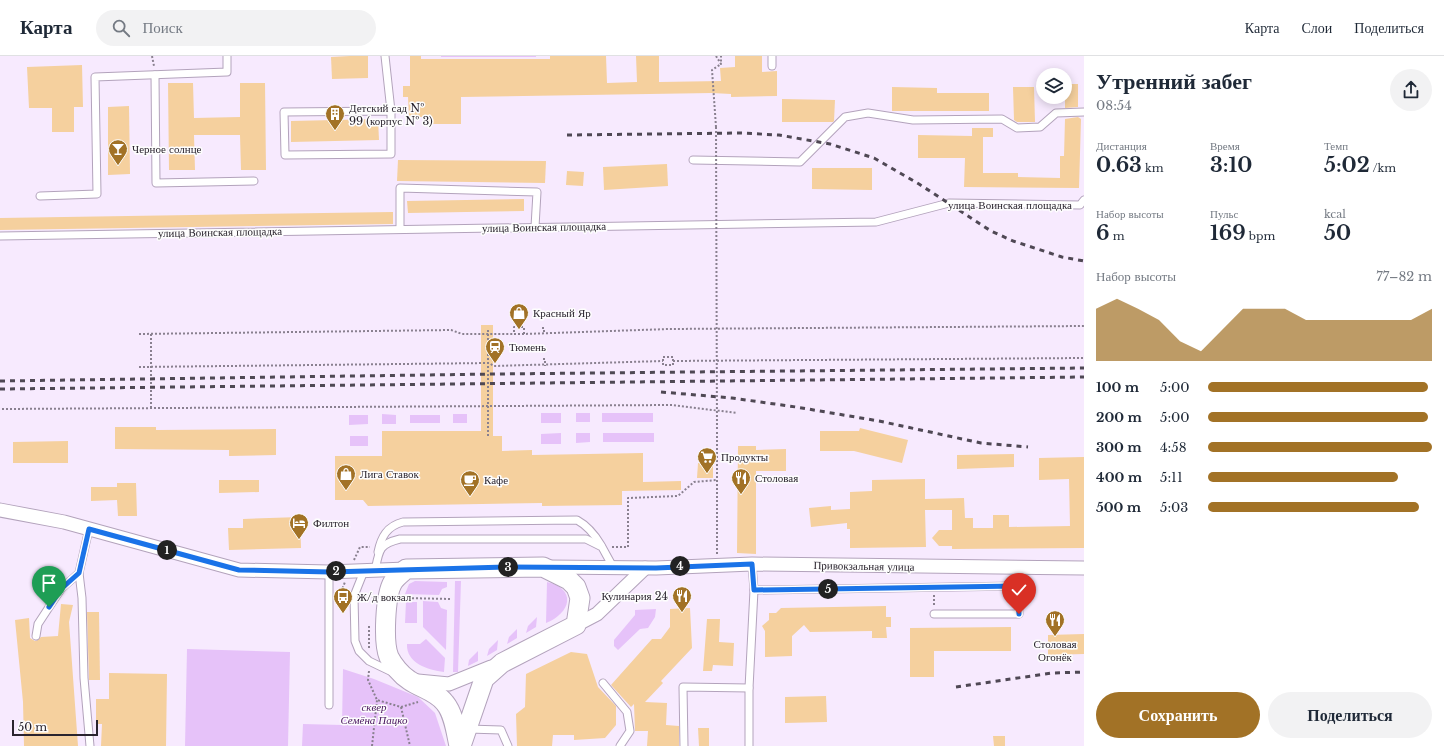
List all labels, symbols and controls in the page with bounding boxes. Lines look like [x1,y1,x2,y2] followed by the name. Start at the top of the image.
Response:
[96,10,376,46] search box
[20,16,72,39] text: Карта
[110,17,132,39] icon: search
[142,18,183,37] text: Поиск
[1245,19,1279,37] text: Карта
[1301,19,1332,37] text: Слои
[1354,19,1424,37] text: Поделиться
[1036,68,1072,104] map controls
[1036,68,1072,104] button: layers
[1096,68,1252,95] text: Утренний забег
[1390,69,1432,111] button: share
[1096,97,1132,114] text: 08:54
[349,101,433,128] place label: Детский сад № 99 (корпус № 3)
[324,103,346,131] building icon: Детский сад № 99 (корпус № 3)
[107,138,129,166] bar icon: Черное солнце
[1096,139,1147,153] text: Дистанция
[1210,139,1240,153] text: Время
[1324,139,1348,153] text: Темп
[132,142,202,156] place label: Черное солнце
[1096,153,1142,177] text: 0.63
[1210,153,1252,177] text: 3:10
[1324,153,1370,177] text: 5:02
[1142,161,1164,175] text: km
[1370,161,1396,175] text: /km
[948,198,1072,212] street label: улица Воинская площадка
[1096,207,1164,221] text: Набор высоты
[1210,207,1238,221] text: Пульс
[1324,207,1346,221] text: kcal
[482,219,606,235] street label: улица Воинская площадка
[1096,221,1109,245] text: 6
[1210,221,1246,245] text: 169
[1324,221,1351,245] text: 50
[158,224,282,240] street label: улица Воинская площадка
[1109,229,1124,243] text: m
[1246,229,1275,243] text: bpm
[1096,268,1176,285] text: Набор высоты
[1376,268,1432,285] text: 77–82 m
[508,302,530,330] shop icon: Красный Яр
[533,306,591,320] place label: Красный Яр
[484,336,506,364] station icon: Тюмень
[509,340,546,354] place label: Тюмень
[1096,379,1139,396] text: 100 m
[1160,379,1190,396] text: 5:00
[1096,409,1142,426] text: 200 m
[1160,409,1190,426] text: 5:00
[1096,439,1142,456] text: 300 m
[1160,439,1187,456] text: 4:58
[696,446,718,474] supermarket icon: Продукты
[721,450,769,464] place label: Продукты
[335,463,357,491] shop icon: Лига Ставок
[360,467,420,481] place label: Лига Ставок
[730,467,752,495] restaurant icon: Столовая
[459,469,481,497] cafe icon: Кафе
[1096,469,1142,486] text: 400 m
[1160,469,1183,486] text: 5:11
[755,471,798,485] place label: Столовая
[484,473,508,487] place label: Кафе
[1096,499,1141,516] text: 500 m
[1160,499,1188,516] text: 5:03
[288,512,310,540] hotel icon: Филтон
[313,516,349,530] place label: Филтон
[157,540,177,560] pin: 1
[165,543,169,557] text: 1
[670,556,690,576] pin: 4
[498,557,518,577] pin: 3
[813,558,915,574] street label: Привокзальная улица
[676,559,684,573] text: 4
[504,560,512,574] text: 3
[326,561,346,581] pin: 2
[332,564,340,578] text: 2
[32,566,66,607] pin
[38,572,60,594] icon: arrive
[1002,573,1036,614] pin
[818,579,838,599] pin: 5
[1008,579,1030,601] icon: check
[825,582,831,596] text: 5
[671,585,693,613] restaurant icon: Кулинария 24
[332,586,354,614] bus stop icon: Ж/д вокзал
[602,589,668,603] place label: Кулинария 24
[357,590,412,604] place label: Ж/д вокзал
[1044,609,1066,637] restaurant icon: Столовая Огонёк
[1033,637,1077,664] place label: Столовая Огонёк
[1096,692,1260,738] button: Сохранить
[1268,692,1432,738] button: Поделиться
[340,700,408,727] park label: сквер Семёна Пацко
[12,718,98,737] scale bar
[18,720,47,734] text: 50 m

